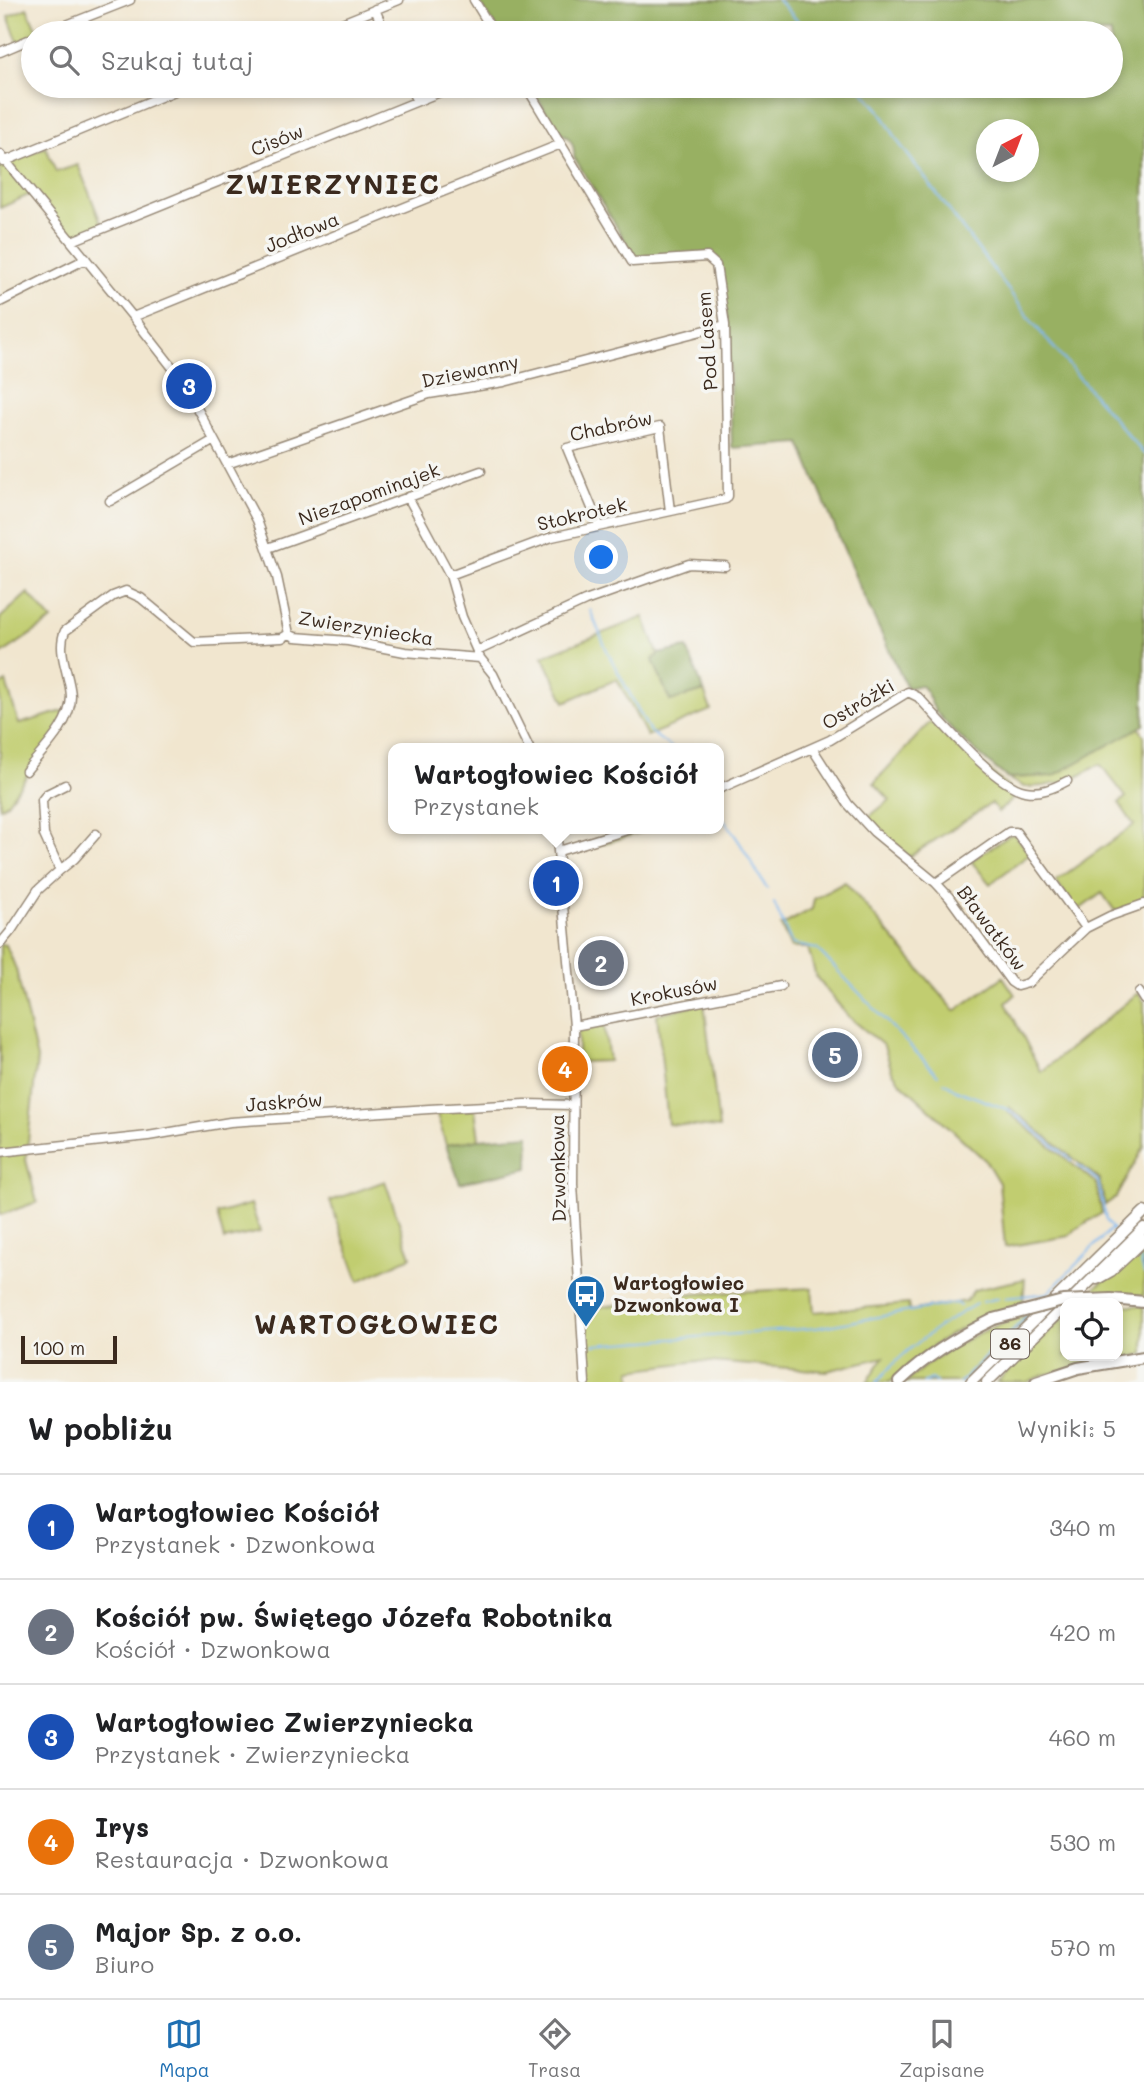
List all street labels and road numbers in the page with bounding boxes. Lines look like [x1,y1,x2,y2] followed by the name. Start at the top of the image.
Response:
[247,118,307,161] street label: Cisów
[261,205,342,258] street label: Jodłowa
[691,291,722,391] street label: Pod Lasem
[419,348,521,393] street label: Dziewanny
[567,405,654,446] street label: Chabrów
[295,456,443,531] street label: Niezapominajek
[535,491,629,536] street label: Stokrotek
[297,604,435,651] street label: Zwierzyniecka
[817,672,898,735] street label: Ostróżki
[952,880,1033,975] street label: Bławatków
[628,970,720,1011] street label: Krokusów
[245,1086,323,1117] street label: Jaskrów
[544,1114,571,1222] street label: Dzwonkowa
[991,1330,1029,1358] road number: 86

